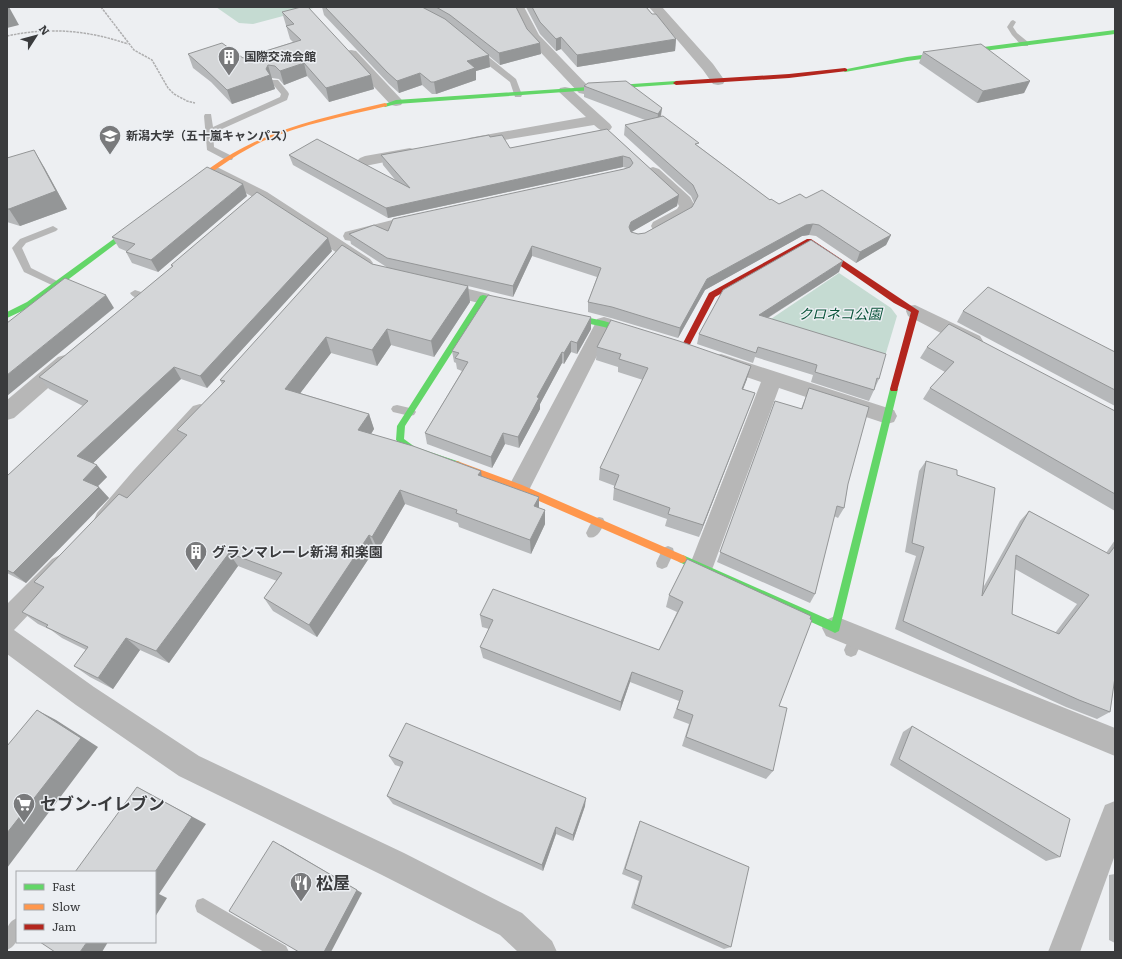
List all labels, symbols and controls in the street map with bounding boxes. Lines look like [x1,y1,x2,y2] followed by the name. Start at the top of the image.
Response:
[16,16,56,56] north arrow
[36,21,54,38] text: N
[216,44,242,77] building icon: 国際交流会館
[244,47,316,65] place label: 国際交流会館
[97,123,123,156] school or university icon: 新潟大学（五十嵐キャンパス）
[126,126,294,144] place label: 新潟大学（五十嵐キャンパス）
[798,303,884,323] park label: クロネコ公園
[183,539,209,572] building icon: グランマレーレ新潟 和楽園
[212,541,383,561] place label: グランマレーレ新潟 和楽園
[40,790,165,815] place label: セブン-イレブン
[11,791,37,824] supermarket icon: セブン-イレブン
[316,869,350,894] place label: 松屋
[288,870,314,903] restaurant icon: 松屋
[16,871,156,943] legend
[52,877,76,895] text: Fast
[52,897,81,915] text: Slow
[52,917,77,935] text: Jam

